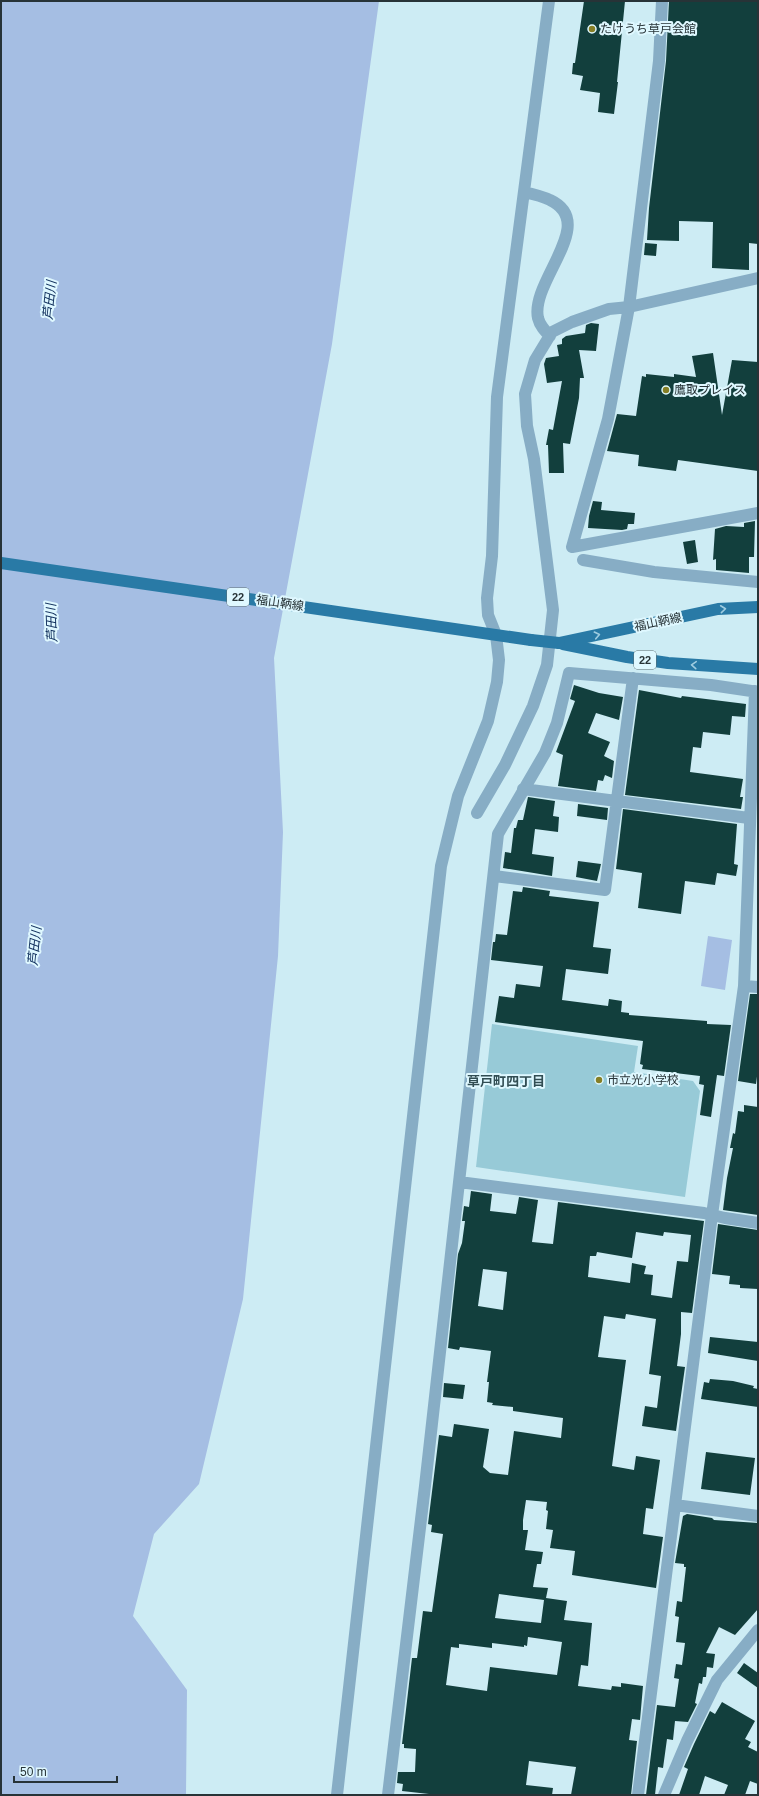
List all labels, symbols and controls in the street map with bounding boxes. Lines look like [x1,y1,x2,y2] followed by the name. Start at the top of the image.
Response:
[600,22,696,36] place label: たけうち草戸会館
[587,24,597,34] marker: たけうち草戸会館
[40,278,59,320] water label: 芦田川
[674,383,746,397] place label: 鷹取プレイス
[661,385,671,395] marker: 鷹取プレイス
[227,588,249,606] road number: 22
[255,593,305,613] street label: 福山鞆線
[43,601,60,643] water label: 芦田川
[720,605,726,614] one-way arrow
[633,610,683,634] street label: 福山鞆線
[594,631,600,639] one-way arrow
[634,651,656,669] road number: 22
[691,660,697,669] one-way arrow
[25,924,44,966] water label: 芦田川
[607,1073,679,1087] place label: 市立光小学校
[467,1074,545,1089] district label: 草戸町四丁目
[594,1075,604,1085] marker: 市立光小学校
[14,1758,117,1784] scale bar
[20,1765,47,1779] text: 50 m

